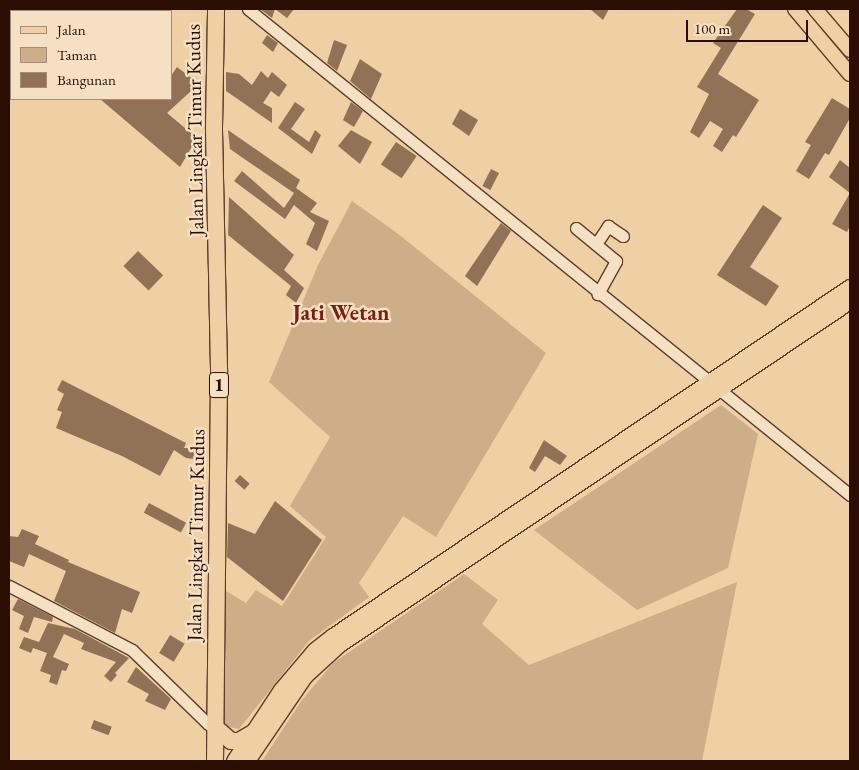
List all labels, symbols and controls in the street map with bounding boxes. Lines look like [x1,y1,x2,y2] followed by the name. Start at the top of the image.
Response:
[10,10,172,100] legend
[689,10,812,42] scale bar
[694,19,730,38] text: 100 m
[57,20,86,39] text: Jalan
[181,24,209,236] street label: Jalan Lingkar Timur Kudus
[57,45,97,64] text: Taman
[57,70,116,89] text: Bangunan
[293,300,389,326] district label: Jati Wetan
[208,368,230,402] road number: 1
[182,429,210,641] street label: Jalan Lingkar Timur Kudus

